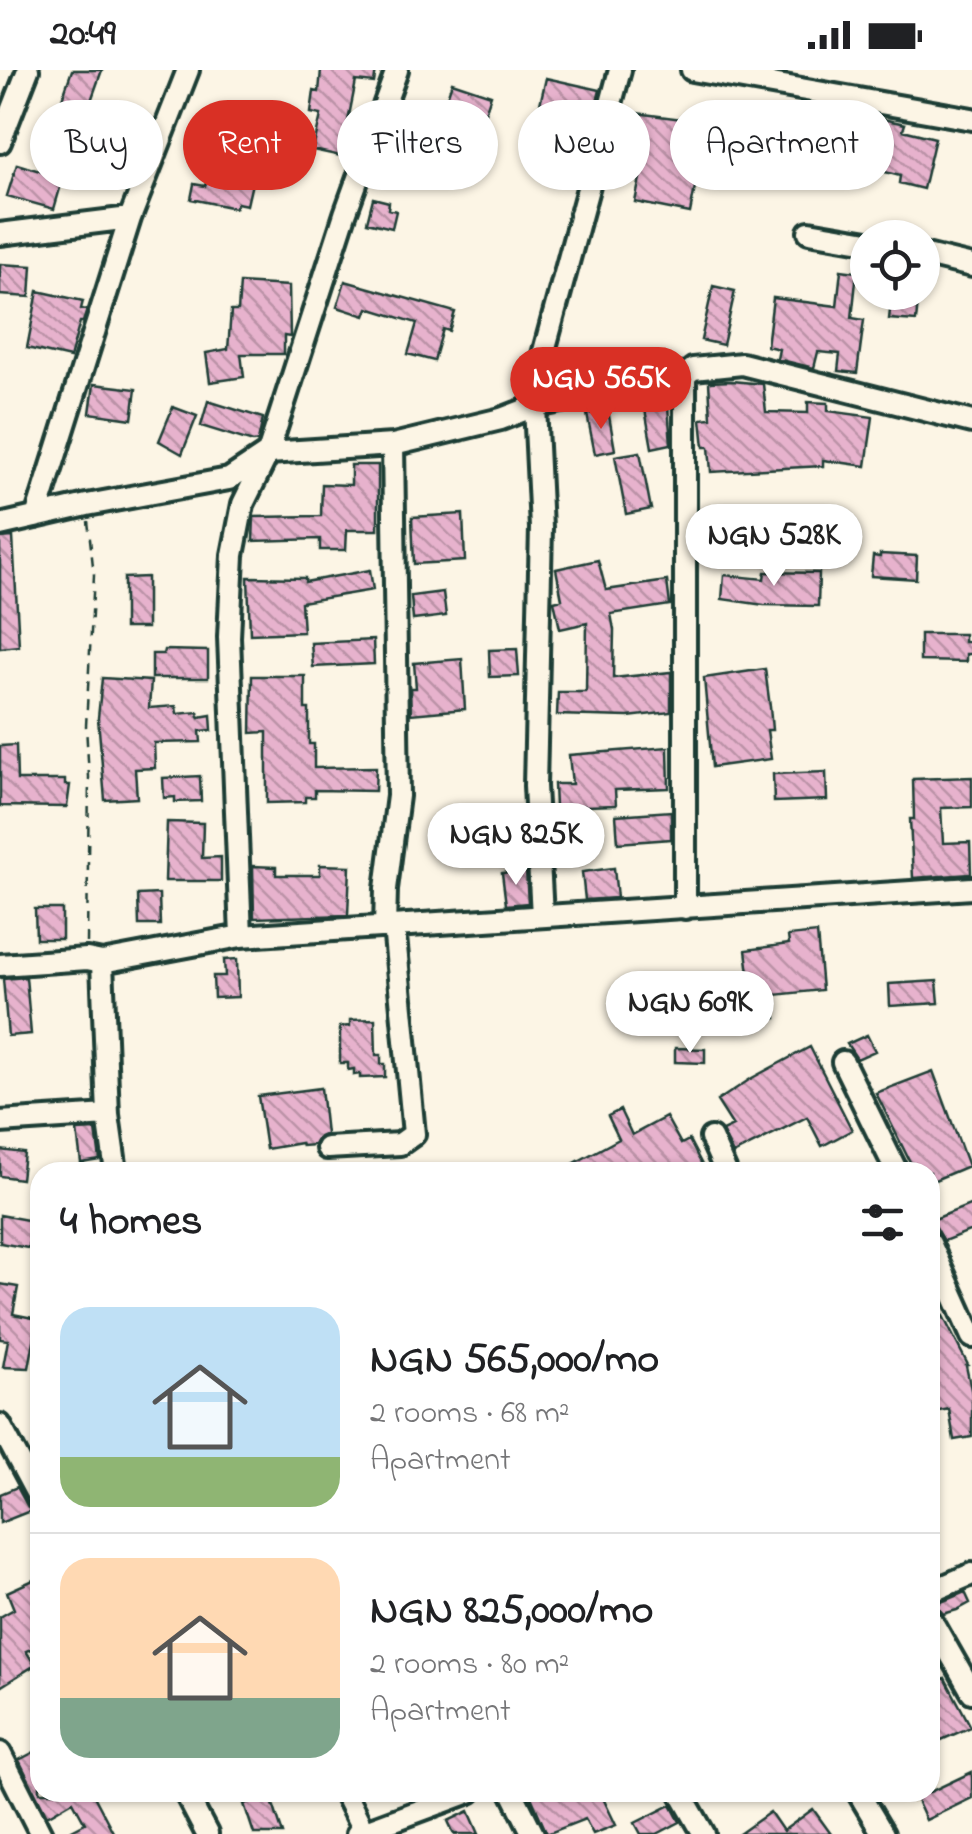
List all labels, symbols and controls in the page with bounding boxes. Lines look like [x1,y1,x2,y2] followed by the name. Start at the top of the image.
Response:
[50,7,116,63] text: 20:49
[30,100,163,190] chip: Buy
[183,100,317,190] chip: Rent
[337,100,498,190] chip: Filters
[518,100,650,190] chip: New
[670,100,894,190] chip: Apartment
[850,220,940,310] map controls
[850,220,940,310] button: locate
[498,347,704,432] pin: NGN 565K
[532,356,670,403] text: NGN 565K
[671,504,877,589] pin: NGN 528K
[708,513,841,560] text: NGN 528K
[413,803,619,888] pin: NGN 825K
[450,812,583,859] text: NGN 825K
[587,971,793,1056] pin: NGN 609K
[628,980,752,1027] text: NGN 609K
[60,1192,202,1253] text: 4 homes
[855,1195,910,1250] icon: filters
[370,1330,659,1391] text: NGN 565,000/mo
[140,1347,260,1467] icon: home
[370,1391,569,1438] text: 2 rooms · 68 m²
[370,1438,511,1485] text: Apartment
[370,1581,653,1642] text: NGN 825,000/mo
[140,1598,260,1718] icon: home
[370,1642,569,1689] text: 2 rooms · 80 m²
[370,1689,511,1736] text: Apartment

